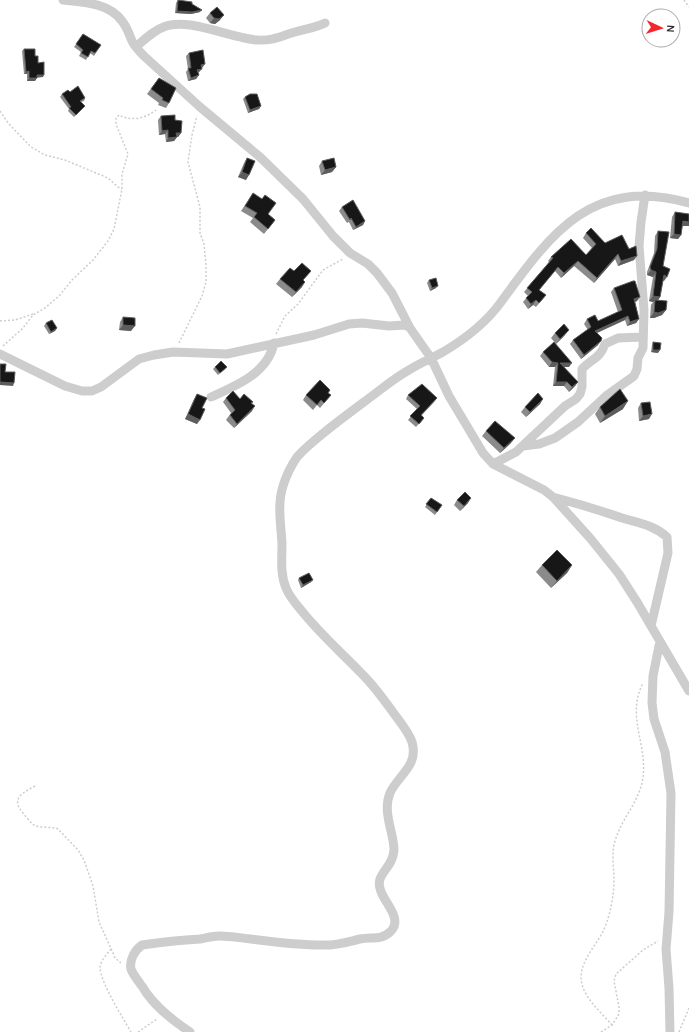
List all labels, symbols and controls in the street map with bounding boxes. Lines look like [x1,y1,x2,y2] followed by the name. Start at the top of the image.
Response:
[641,8,681,48] north arrow
[664,24,677,33] text: N

